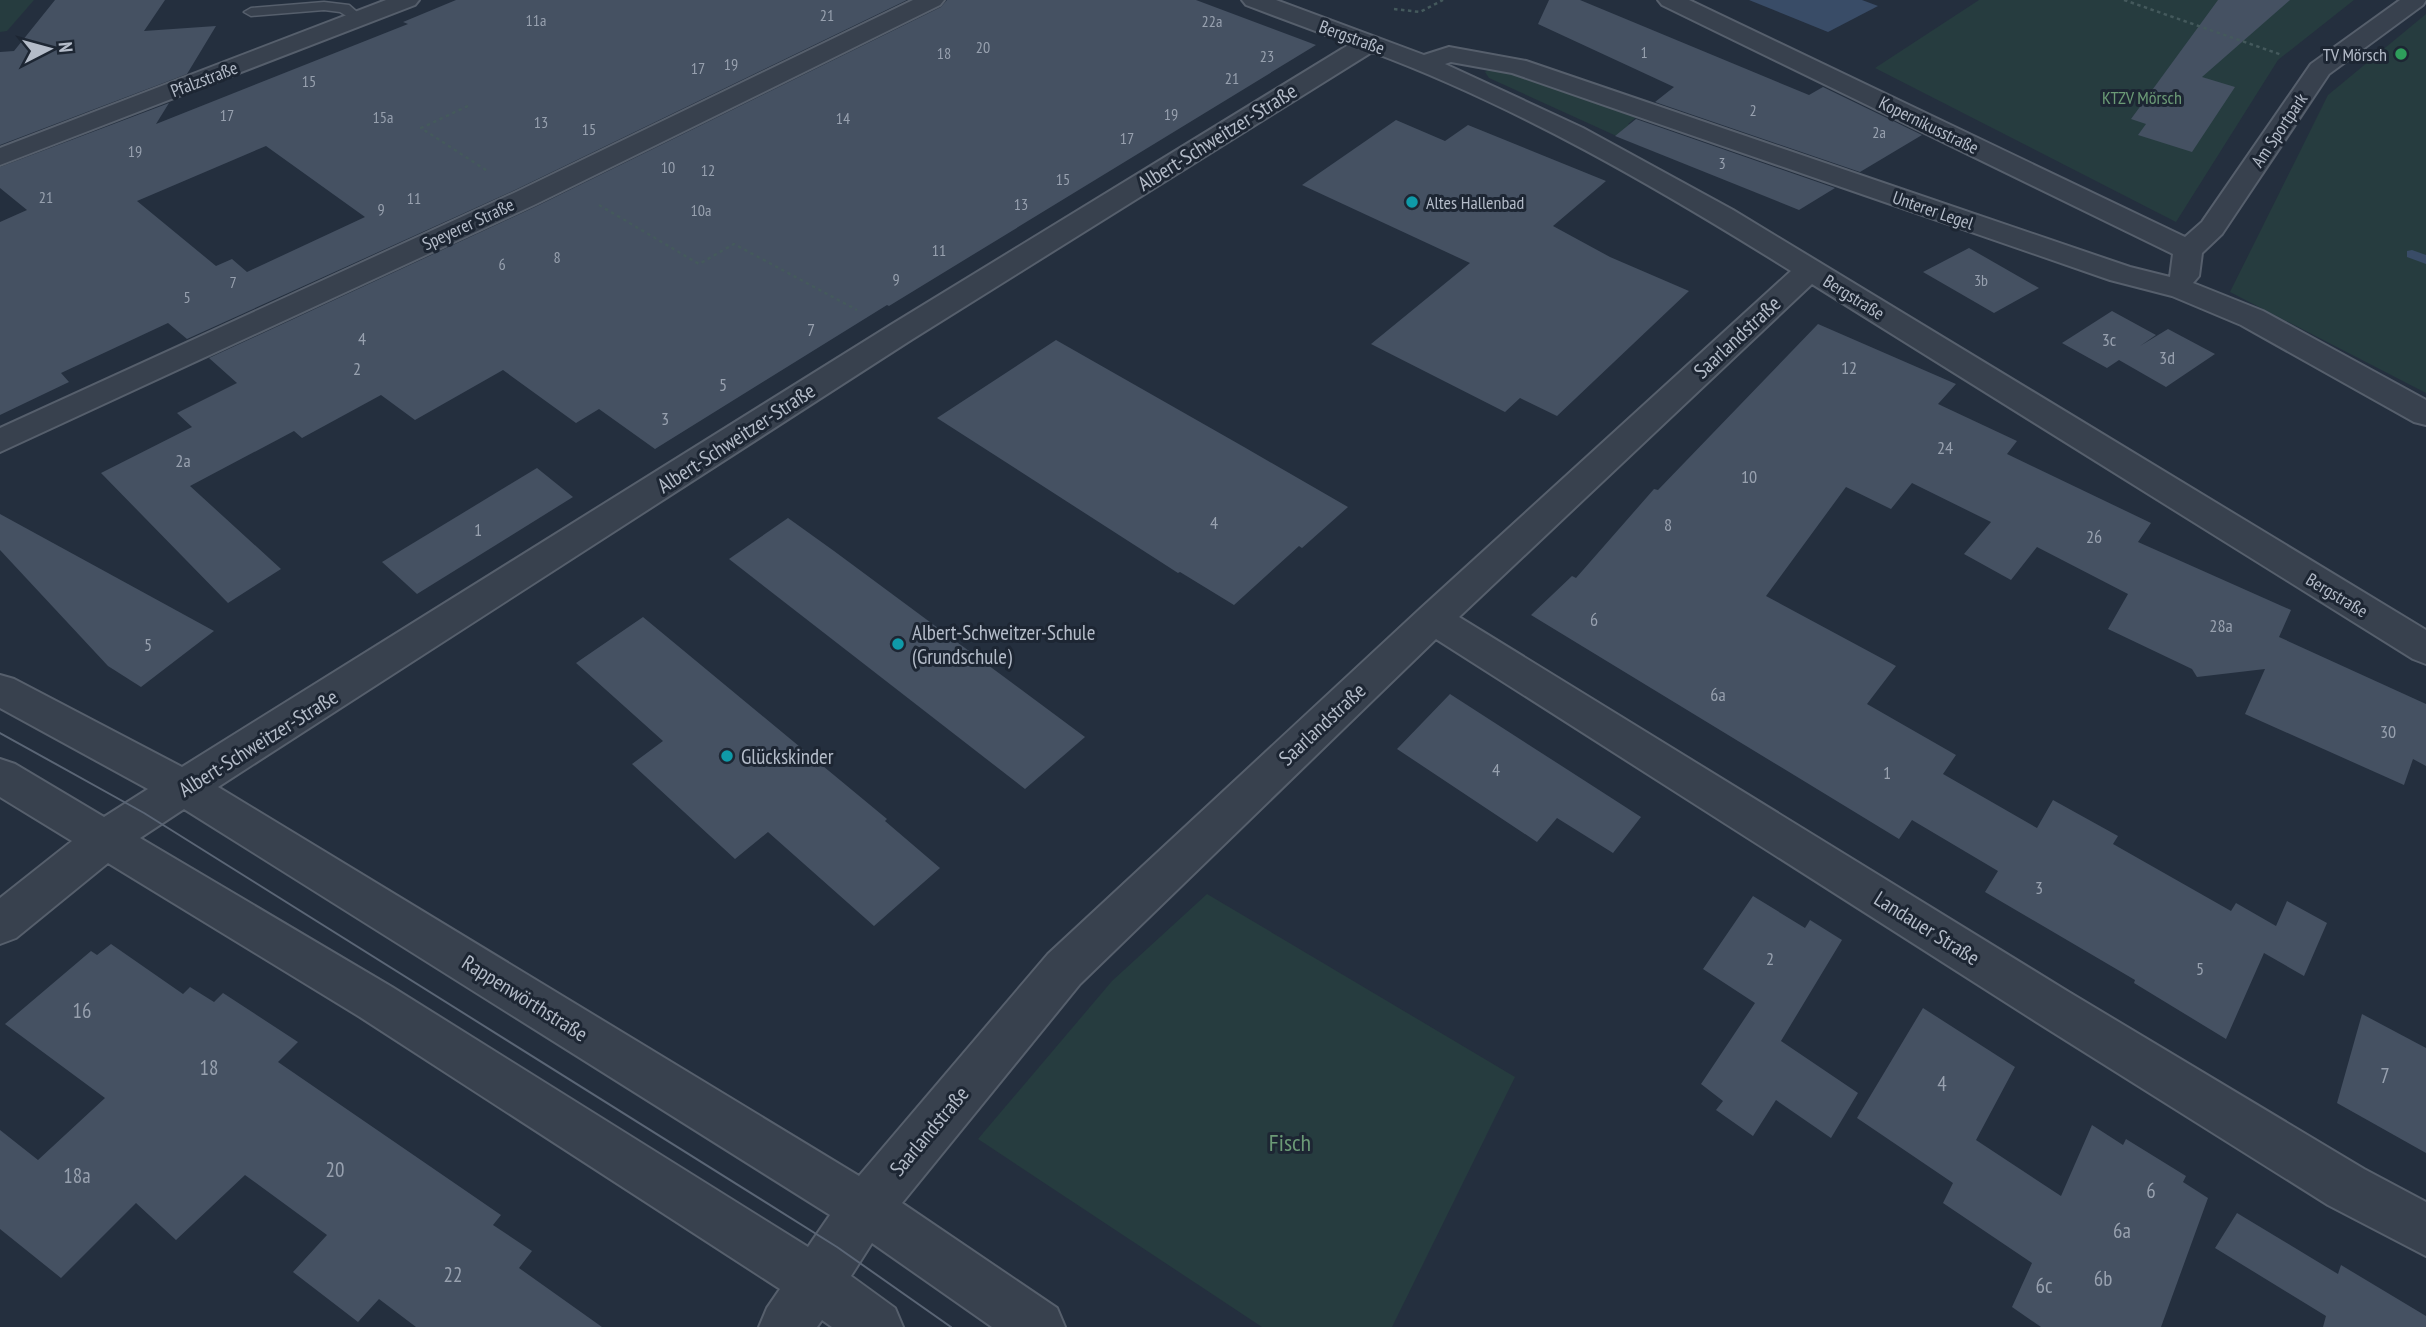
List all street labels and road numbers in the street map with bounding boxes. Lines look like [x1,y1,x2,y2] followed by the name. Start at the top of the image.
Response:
[1316,15,1388,59] street label: Bergstraße
[167,56,241,102] street label: Pfalzstraße
[1132,77,1302,197] street label: Albert-Schweitzer-Straße
[2246,88,2312,172] street label: Am Sportpark
[1875,91,1983,159] street label: Kopernikusstraße
[1890,185,1977,235] street label: Unterer Legel
[418,193,518,255] street label: Speyerer Straße
[1819,269,1889,325] street label: Bergstraße
[1688,290,1786,384] street label: Saarlandstraße
[652,377,820,499] street label: Albert-Schweitzer-Straße
[2302,568,2372,622] street label: Bergstraße
[1273,677,1371,771] street label: Saarlandstraße
[173,683,343,803] street label: Albert-Schweitzer-Straße
[1869,885,1985,971] street label: Landauer Straße
[457,949,593,1047] street label: Rappenwörthstraße
[884,1081,974,1181] street label: Saarlandstraße

